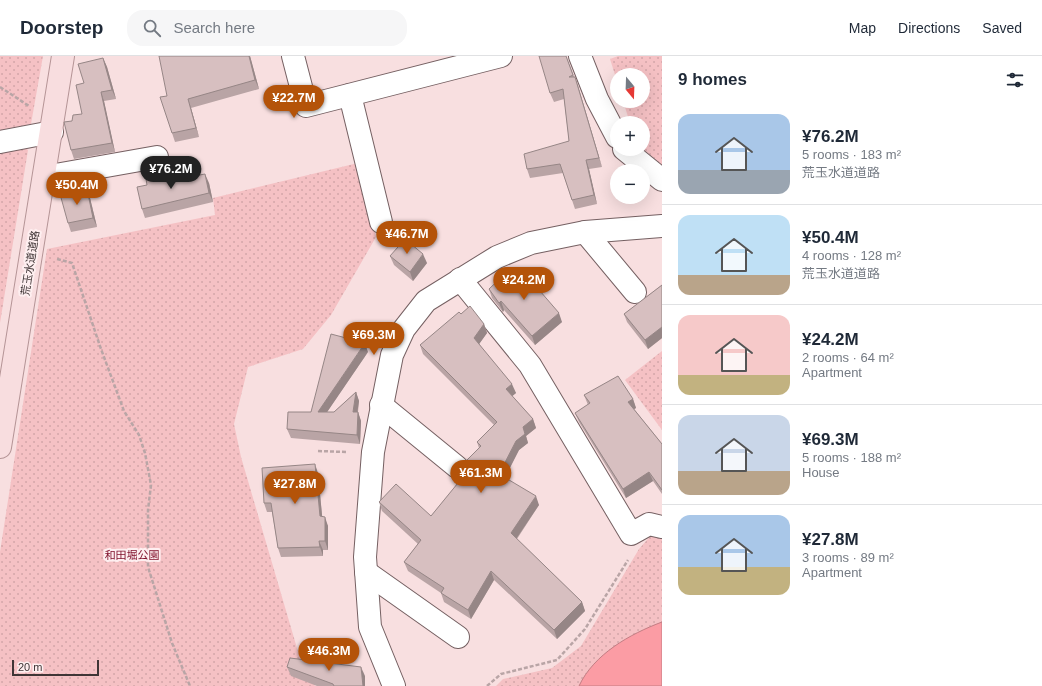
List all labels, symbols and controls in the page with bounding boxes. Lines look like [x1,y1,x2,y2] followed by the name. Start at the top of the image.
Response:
[127,10,407,46] search box
[20,17,103,38] text: Doorstep
[141,17,163,39] icon: search
[173,19,255,36] text: Search here
[849,20,876,36] text: Map
[898,20,960,36] text: Directions
[982,20,1022,36] text: Saved
[610,68,650,108] north arrow
[610,68,650,204] map controls
[1004,69,1026,91] icon: filters
[678,70,747,89] text: 9 homes
[261,85,327,119] pin: ¥22.7M
[272,90,316,105] text: ¥22.7M
[610,116,650,156] button: +
[802,127,859,146] text: ¥76.2M
[710,130,758,178] icon: home
[802,147,901,162] text: 5 rooms · 183 m²
[138,156,204,190] pin: ¥76.2M
[149,161,193,176] text: ¥76.2M
[610,164,650,204] button: −
[802,165,880,180] text: 荒玉水道道路
[44,172,110,206] pin: ¥50.4M
[55,177,99,192] text: ¥50.4M
[374,221,440,255] pin: ¥46.7M
[385,226,429,241] text: ¥46.7M
[802,228,859,247] text: ¥50.4M
[19,229,41,297] street label: 荒玉水道道路
[710,231,758,279] icon: home
[802,248,901,263] text: 4 rooms · 128 m²
[802,266,880,281] text: 荒玉水道道路
[491,267,557,301] pin: ¥24.2M
[502,272,546,287] text: ¥24.2M
[341,322,407,356] pin: ¥69.3M
[352,327,396,342] text: ¥69.3M
[802,330,859,349] text: ¥24.2M
[710,331,758,379] icon: home
[802,350,894,365] text: 2 rooms · 64 m²
[802,365,862,380] text: Apartment
[802,430,859,449] text: ¥69.3M
[710,431,758,479] icon: home
[802,450,901,465] text: 5 rooms · 188 m²
[448,460,514,494] pin: ¥61.3M
[459,465,503,480] text: ¥61.3M
[802,465,840,480] text: House
[262,471,328,505] pin: ¥27.8M
[273,476,317,491] text: ¥27.8M
[802,530,859,549] text: ¥27.8M
[710,531,758,579] icon: home
[105,549,160,561] park label: 和田堀公園
[802,550,894,565] text: 3 rooms · 89 m²
[802,565,862,580] text: Apartment
[296,638,362,672] pin: ¥46.3M
[307,643,351,658] text: ¥46.3M
[12,658,99,677] scale bar
[18,661,42,673] text: 20 m

